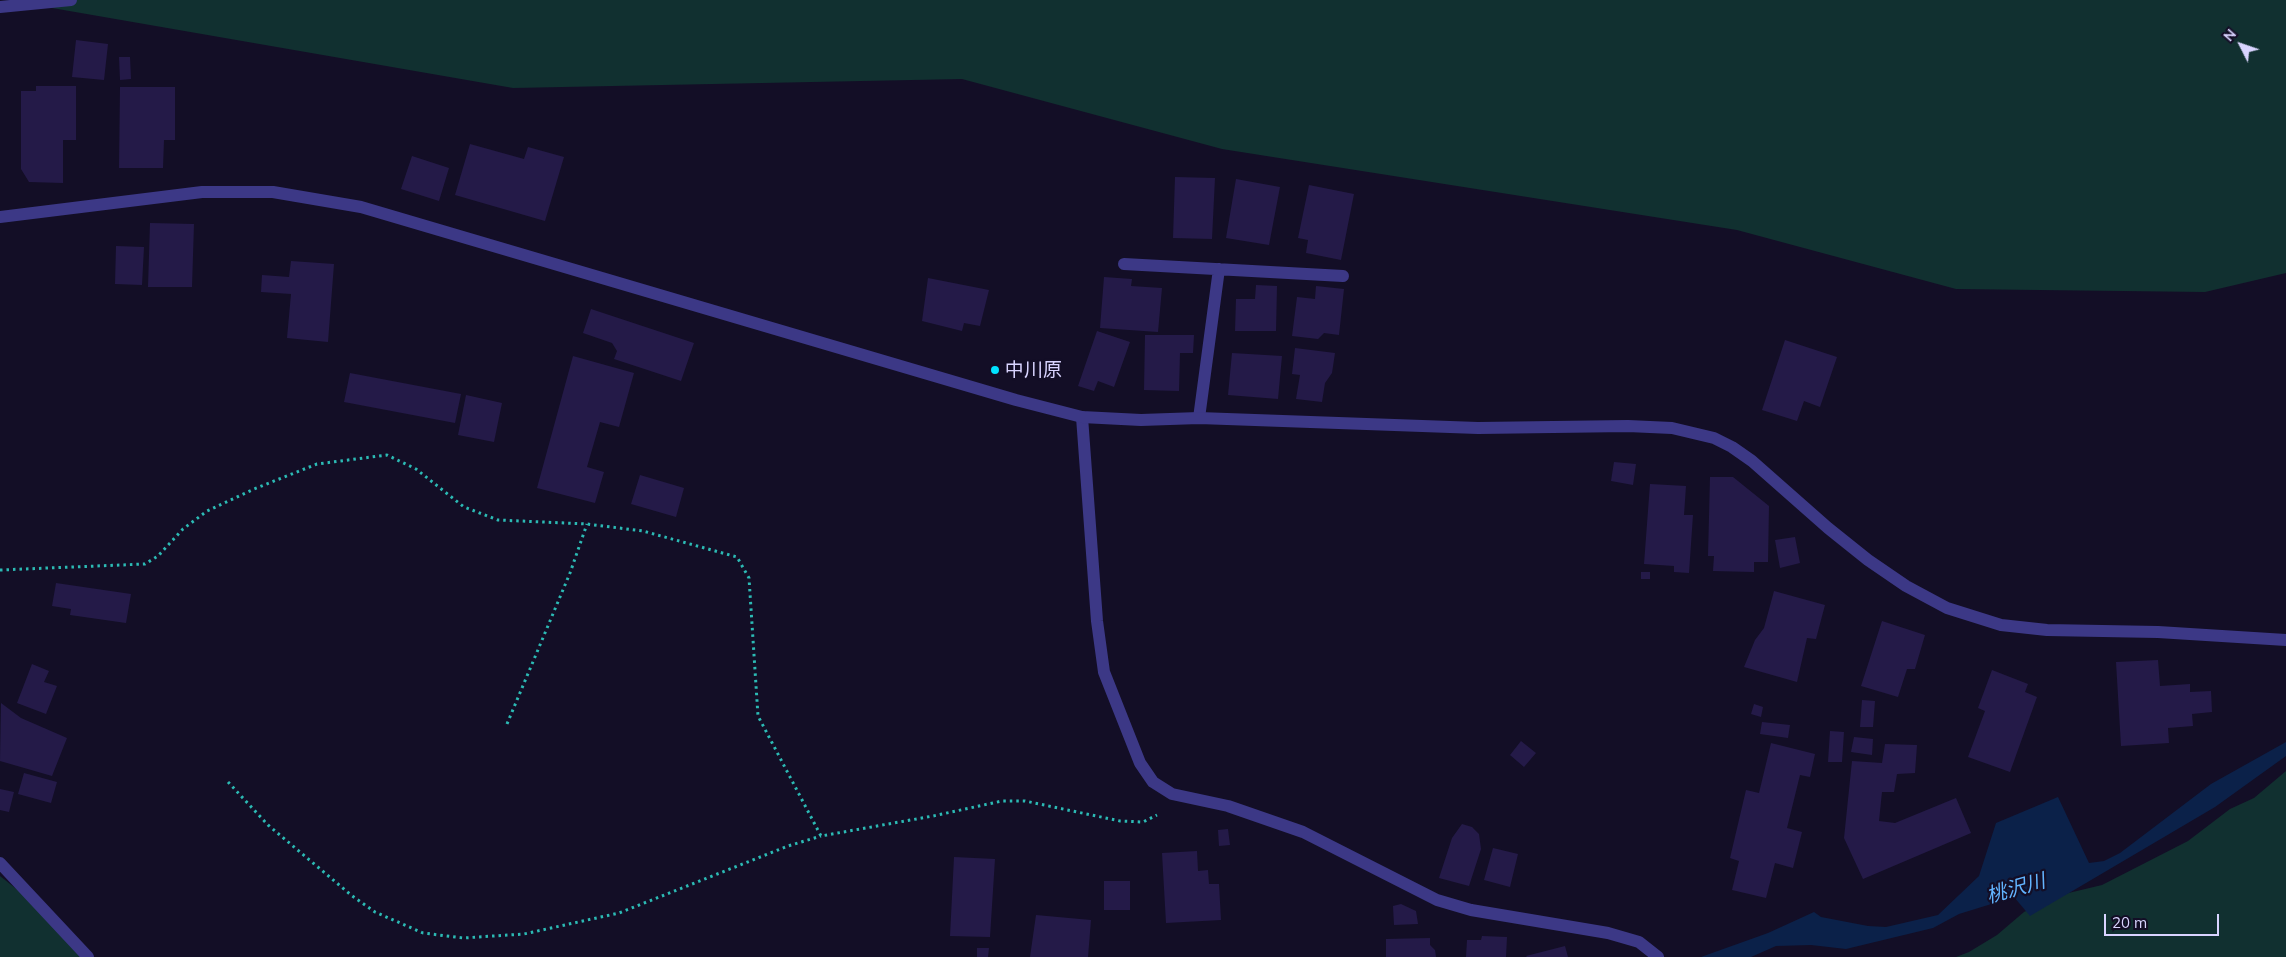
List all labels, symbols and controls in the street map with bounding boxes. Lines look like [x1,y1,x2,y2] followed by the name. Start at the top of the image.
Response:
[2216,20,2266,70] north arrow
[2219,25,2240,45] text: N
[1005,359,1062,381] place label: 中川原
[989,364,1001,376] marker: 中川原
[1984,869,2048,909] water label: 桃沢川
[2106,904,2221,936] scale bar
[2112,913,2147,932] text: 20 m

